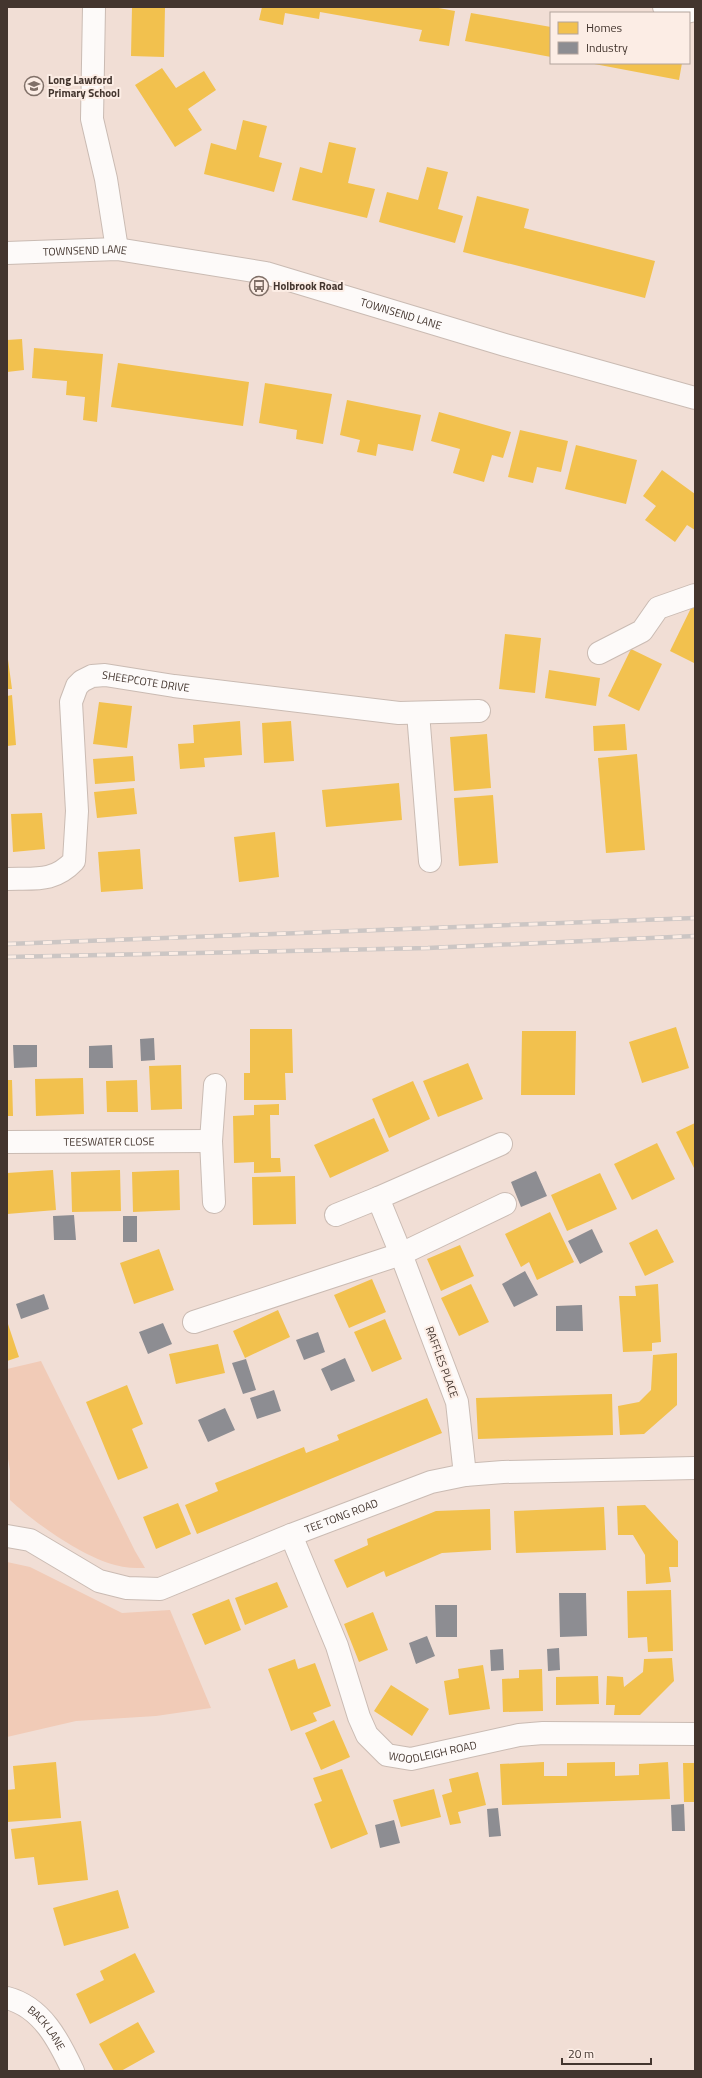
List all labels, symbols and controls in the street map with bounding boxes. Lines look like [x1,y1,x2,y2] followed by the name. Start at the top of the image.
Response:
[550,12,690,64] legend
[586,18,622,37] text: Homes
[586,38,628,57] text: Industry
[48,72,120,101] place label: Long Lawford Primary School
[23,75,45,97] school or university icon: Long Lawford Primary School
[42,241,128,260] street label: TOWNSEND LANE
[248,275,270,297] bus stop icon: Holbrook Road
[273,278,343,294] place label: Holbrook Road
[358,294,444,334] street label: TOWNSEND LANE
[101,667,191,696] street label: SHEEPCOTE DRIVE
[63,1133,155,1150] street label: TEESWATER CLOSE
[422,1324,462,1400] street label: RAFFLES PLACE
[302,1495,380,1537] street label: TEE TONG ROAD
[387,1737,478,1767] street label: WOODLEIGH ROAD
[24,2002,69,2053] street label: BACK LANE
[562,2040,651,2066] scale bar
[568,2044,594,2063] text: 20 m

